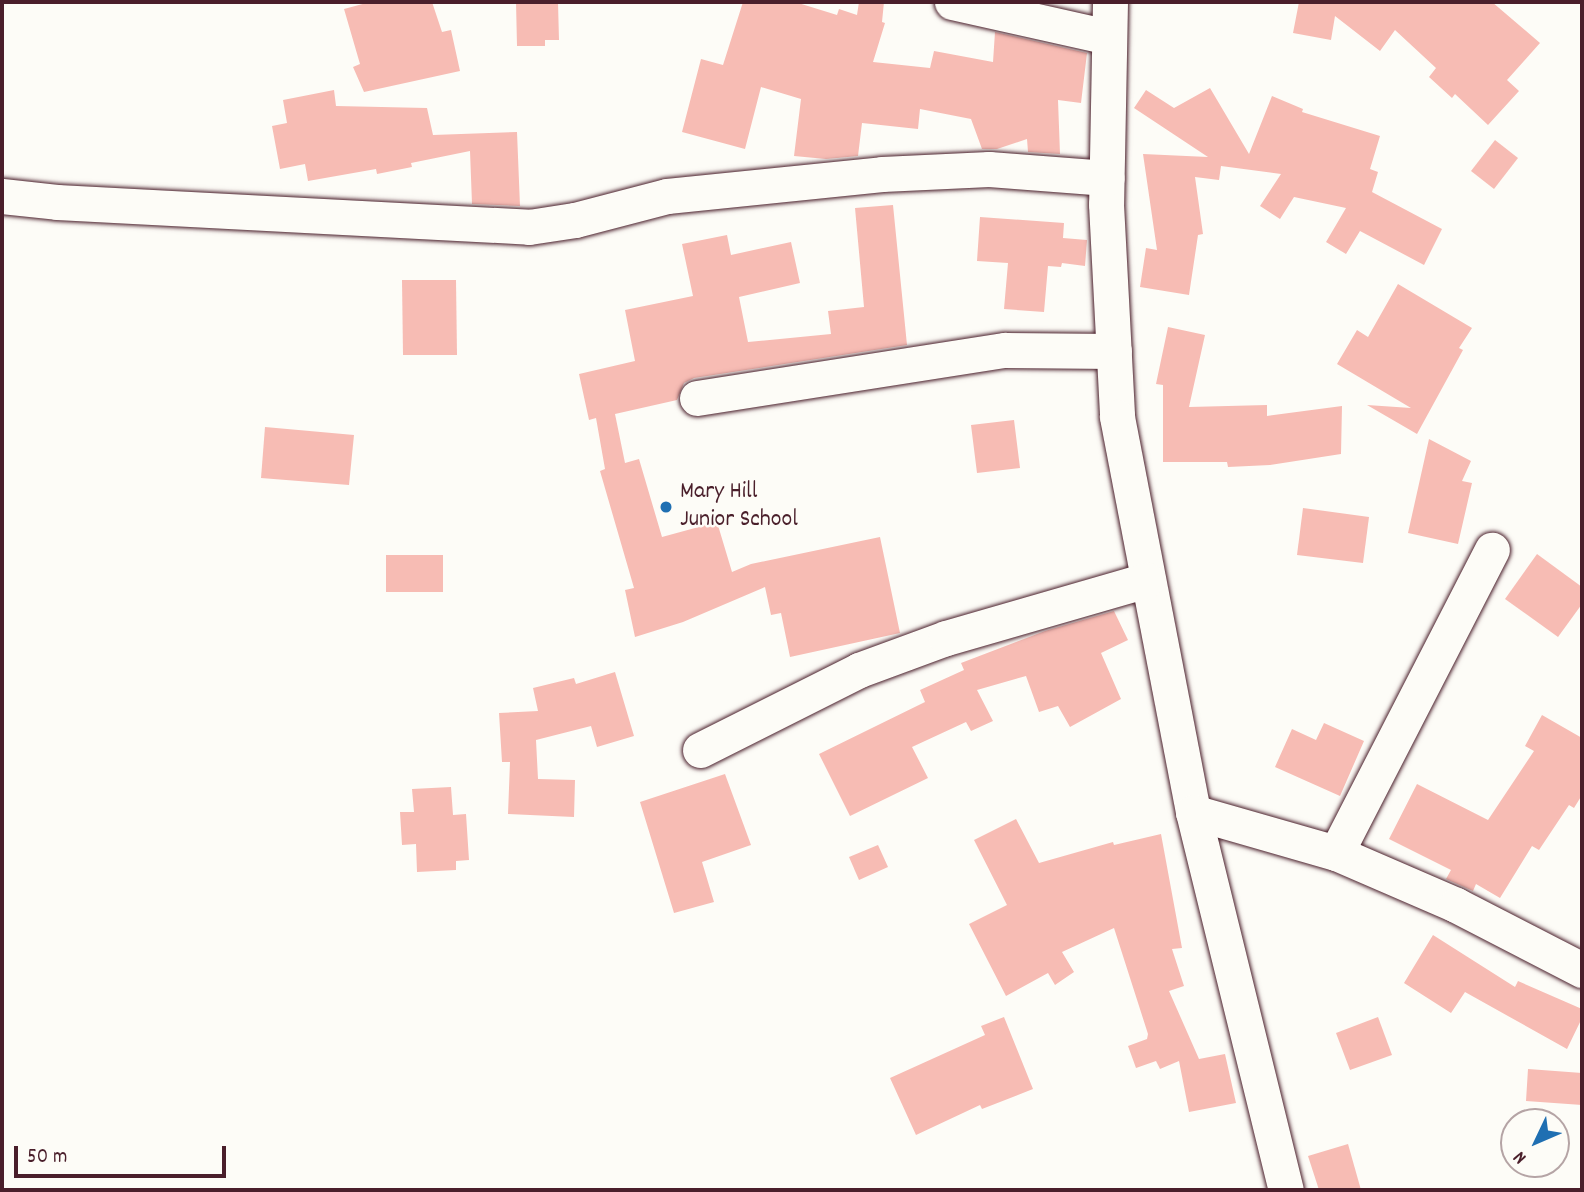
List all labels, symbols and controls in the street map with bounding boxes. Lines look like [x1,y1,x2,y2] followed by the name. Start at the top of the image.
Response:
[680,479,798,535] place label: Mary Hill Junior School
[658,499,674,515] marker: Mary Hill Junior School
[1500,1108,1570,1178] north arrow
[18,1132,229,1176] scale bar
[27,1143,67,1173] text: 50 m
[1508,1144,1534,1169] text: N

